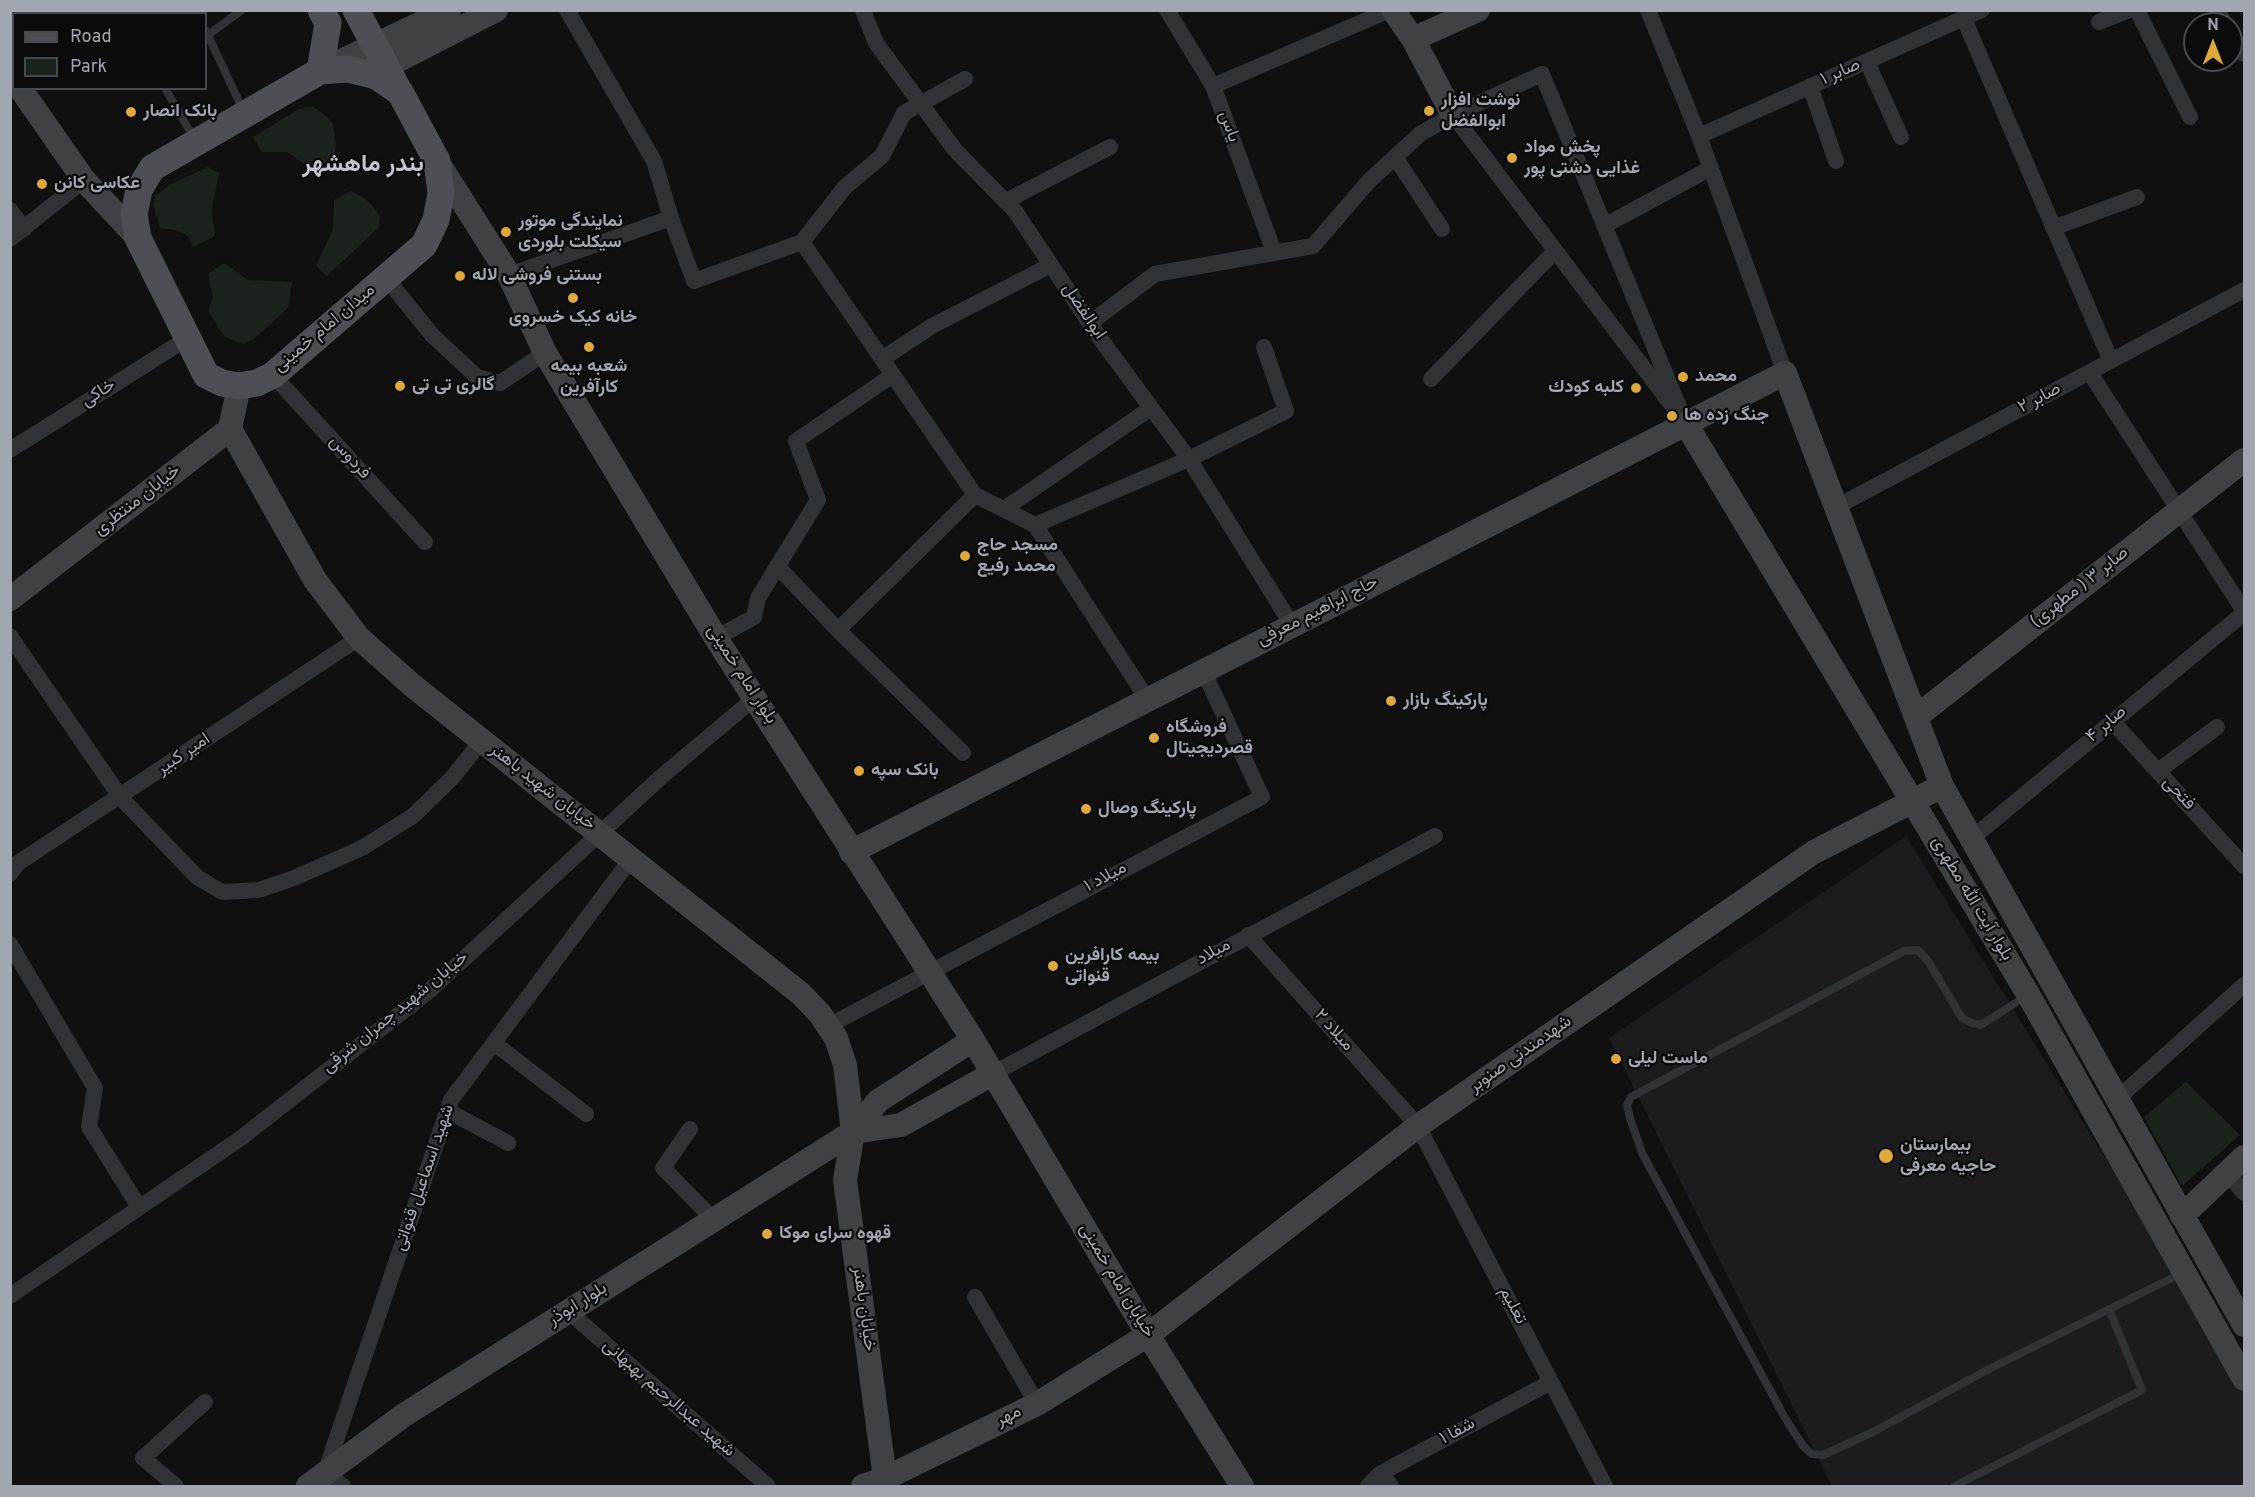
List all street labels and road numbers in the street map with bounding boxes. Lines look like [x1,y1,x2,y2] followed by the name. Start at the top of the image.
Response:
[1818,55,1864,91] street label: صابر ۱
[1212,108,1244,146] street label: یاس
[270,280,380,378] street label: میدان امام خمینی
[1056,280,1110,344] street label: ابوالفضل
[78,375,120,413] street label: خاکی
[2015,379,2065,419] street label: صابر ۲
[324,432,374,484] street label: فردوس
[91,461,185,541] street label: خیابان منتظری
[2026,543,2134,633] street label: صابر ۳ ( مطهری)
[1254,572,1382,652] street label: حاج ابراهیم معرفی
[701,621,781,729] street label: بلوار امام خمینی
[2082,702,2132,748] street label: صابر ۴
[153,729,215,781] street label: امیر کبیر
[485,740,599,836] street label: خیابان شهید باهنر
[2157,773,2199,815] street label: فتحی
[1925,833,2017,965] street label: بلوار آیت الله مطهری
[1081,858,1131,898] street label: میلاد ۱
[1193,935,1235,971] street label: میلاد
[319,947,473,1079] street label: خیابان شهید چمران شرقی
[1309,1005,1357,1057] street label: میلاد ۲
[1465,1012,1577,1098] street label: شهدمندنی صنوبر
[390,1102,460,1254] street label: شهید اسماعیل قنواتی
[1073,1220,1159,1342] street label: خیابان امام خمینی
[846,1265,880,1353] street label: خیابان باهنر
[544,1278,612,1332] street label: بلوار ابوذر
[1493,1284,1531,1328] street label: تعلیم
[597,1335,739,1463] street label: شهید عبدالرحیم بهبهانی
[993,1402,1025,1432] street label: مهر
[1436,1414,1480,1450] street label: شفا ۱

